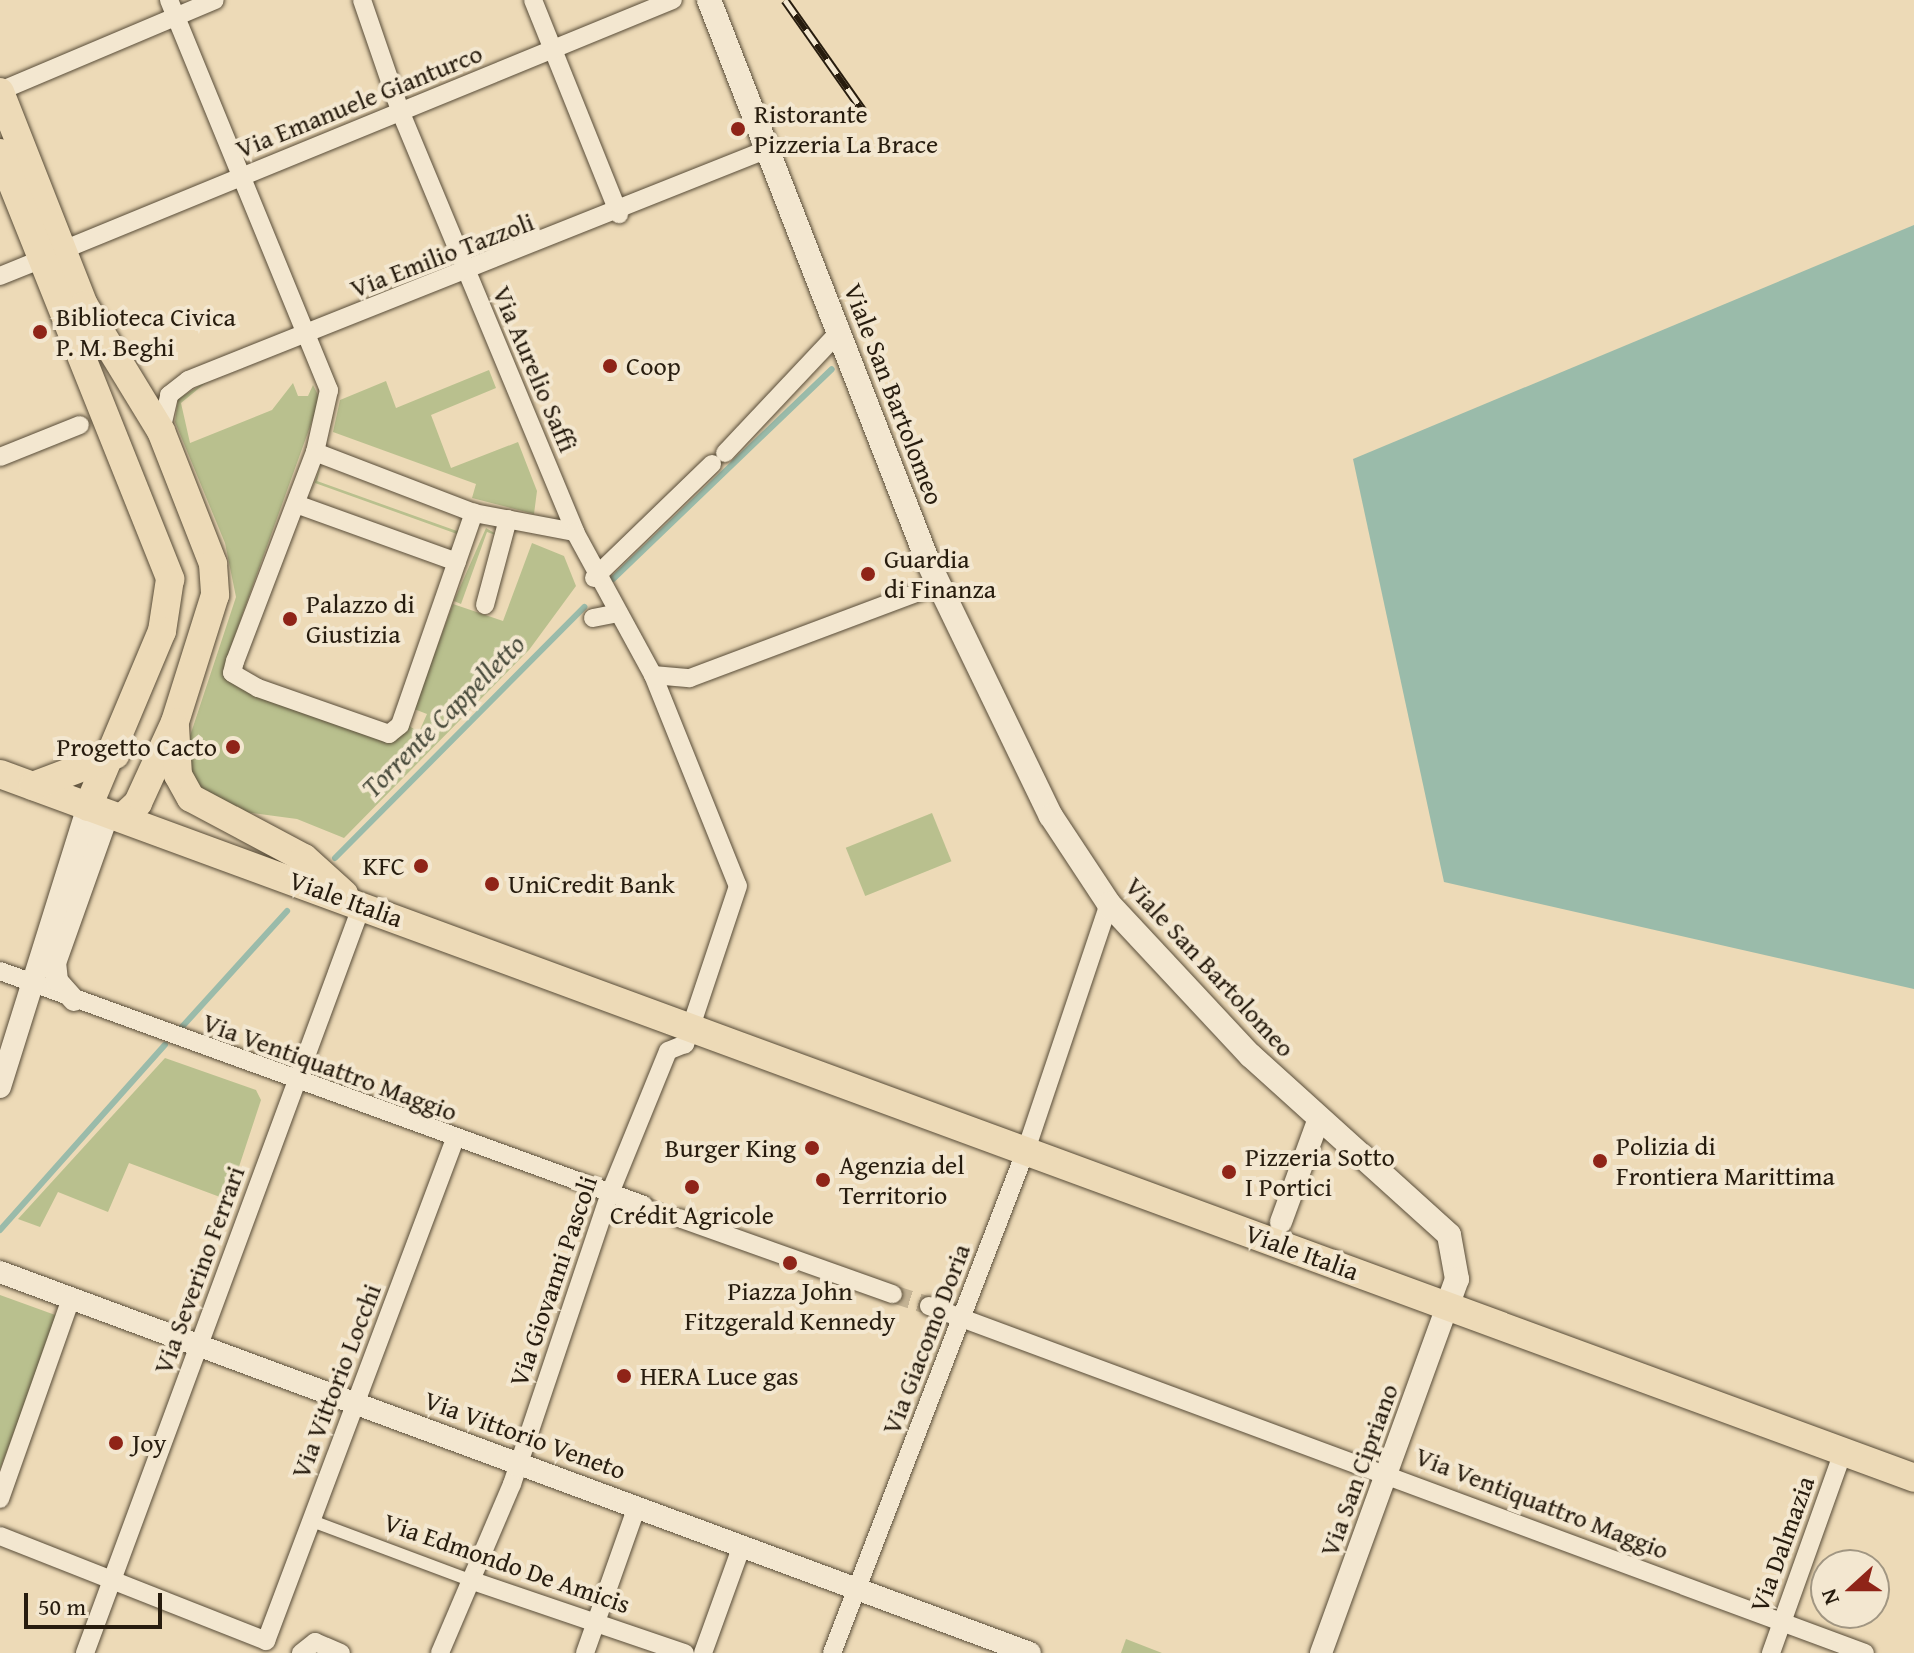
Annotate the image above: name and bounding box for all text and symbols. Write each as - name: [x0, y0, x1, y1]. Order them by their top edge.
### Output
- street label: Via Emanuele Gianturco: [231, 37, 487, 165]
- place label: Ristorante Pizzeria La Brace: [754, 98, 938, 160]
- marker: Ristorante Pizzeria La Brace: [729, 120, 747, 138]
- street label: Via Emilio Tazzoli: [346, 206, 538, 304]
- street label: Viale San Bartolomeo: [837, 279, 951, 509]
- street label: Via Aurelio Saffi: [486, 281, 584, 457]
- place label: Biblioteca Civica P. M. Beghi: [56, 301, 236, 362]
- marker: Biblioteca Civica P. M. Beghi: [31, 323, 49, 341]
- place label: Coop: [626, 350, 681, 382]
- marker: Coop: [601, 357, 619, 375]
- place label: Guardia di Finanza: [884, 543, 996, 604]
- marker: Guardia di Finanza: [859, 565, 877, 583]
- place label: Palazzo di Giustizia: [306, 588, 415, 650]
- marker: Palazzo di Giustizia: [281, 610, 299, 628]
- water label: Torrente Cappelletto: [354, 627, 532, 805]
- place label: Progetto Cacto: [57, 731, 217, 763]
- marker: Progetto Cacto: [224, 738, 242, 756]
- place label: KFC: [363, 850, 405, 882]
- marker: KFC: [412, 857, 430, 875]
- street label: Viale Italia: [285, 864, 407, 934]
- place label: UniCredit Bank: [508, 868, 675, 900]
- street label: Viale San Bartolomeo: [1119, 871, 1301, 1063]
- marker: UniCredit Bank: [483, 875, 501, 893]
- street label: Via Ventiquattro Maggio: [198, 1006, 462, 1128]
- place label: Polizia di Frontiera Marittima: [1616, 1130, 1835, 1192]
- place label: Burger King: [665, 1132, 796, 1164]
- marker: Burger King: [803, 1139, 821, 1157]
- place label: Pizzeria Sotto I Portici: [1245, 1141, 1395, 1202]
- place label: Agenzia del Territorio: [839, 1149, 965, 1210]
- marker: Polizia di Frontiera Marittima: [1591, 1152, 1609, 1170]
- street label: Via Severino Ferrari: [147, 1162, 251, 1378]
- marker: Pizzeria Sotto I Portici: [1220, 1163, 1238, 1181]
- marker: Agenzia del Territorio: [814, 1171, 832, 1189]
- street label: Via Giovanni Pascoli: [502, 1172, 604, 1390]
- marker: Crédit Agricole: [683, 1178, 701, 1196]
- place label: Crédit Agricole: [610, 1199, 774, 1231]
- street label: Viale Italia: [1241, 1217, 1363, 1287]
- street label: Via Giacomo Doria: [875, 1239, 977, 1439]
- marker: Piazza John Fitzgerald Kennedy: [781, 1254, 799, 1272]
- place label: Piazza John Fitzgerald Kennedy: [684, 1275, 896, 1336]
- street label: Via Vittorio Locchi: [285, 1279, 387, 1483]
- place label: HERA Luce gas: [640, 1360, 799, 1392]
- marker: HERA Luce gas: [615, 1367, 633, 1385]
- street label: Via San Cipriano: [1313, 1379, 1405, 1561]
- street label: Via Vittorio Veneto: [420, 1384, 630, 1486]
- place label: Joy: [132, 1427, 166, 1459]
- marker: Joy: [107, 1434, 125, 1452]
- street label: Via Ventiquattro Maggio: [1411, 1440, 1673, 1566]
- street label: Via Dalmazia: [1743, 1472, 1821, 1616]
- street label: Via Edmondo De Amicis: [380, 1506, 634, 1620]
- north arrow: [1810, 1549, 1890, 1629]
- scale bar: [28, 1577, 166, 1627]
- text: N: [1812, 1584, 1847, 1609]
- text: 50 m: [38, 1589, 86, 1624]

